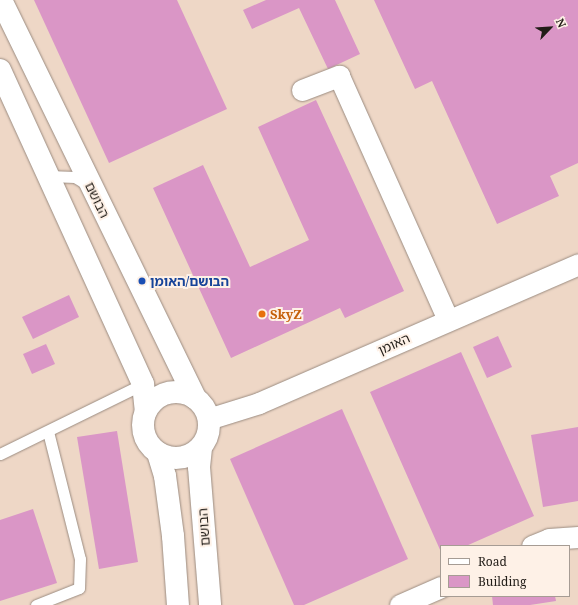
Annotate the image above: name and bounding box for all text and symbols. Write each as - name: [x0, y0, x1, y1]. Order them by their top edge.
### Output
- north arrow: [530, 8, 570, 48]
- text: N: [553, 16, 570, 30]
- street label: הבושם: [82, 180, 112, 220]
- place label: הבושם/האומן: [150, 273, 229, 289]
- marker: הבושם/האומן: [137, 276, 147, 286]
- place label: SkyZ: [270, 306, 302, 322]
- marker: SkyZ: [257, 309, 267, 319]
- street label: האומן: [376, 330, 412, 358]
- street label: הבושם: [195, 508, 213, 546]
- legend: [440, 545, 570, 597]
- text: Road: [478, 553, 507, 570]
- text: Building: [478, 573, 526, 590]

